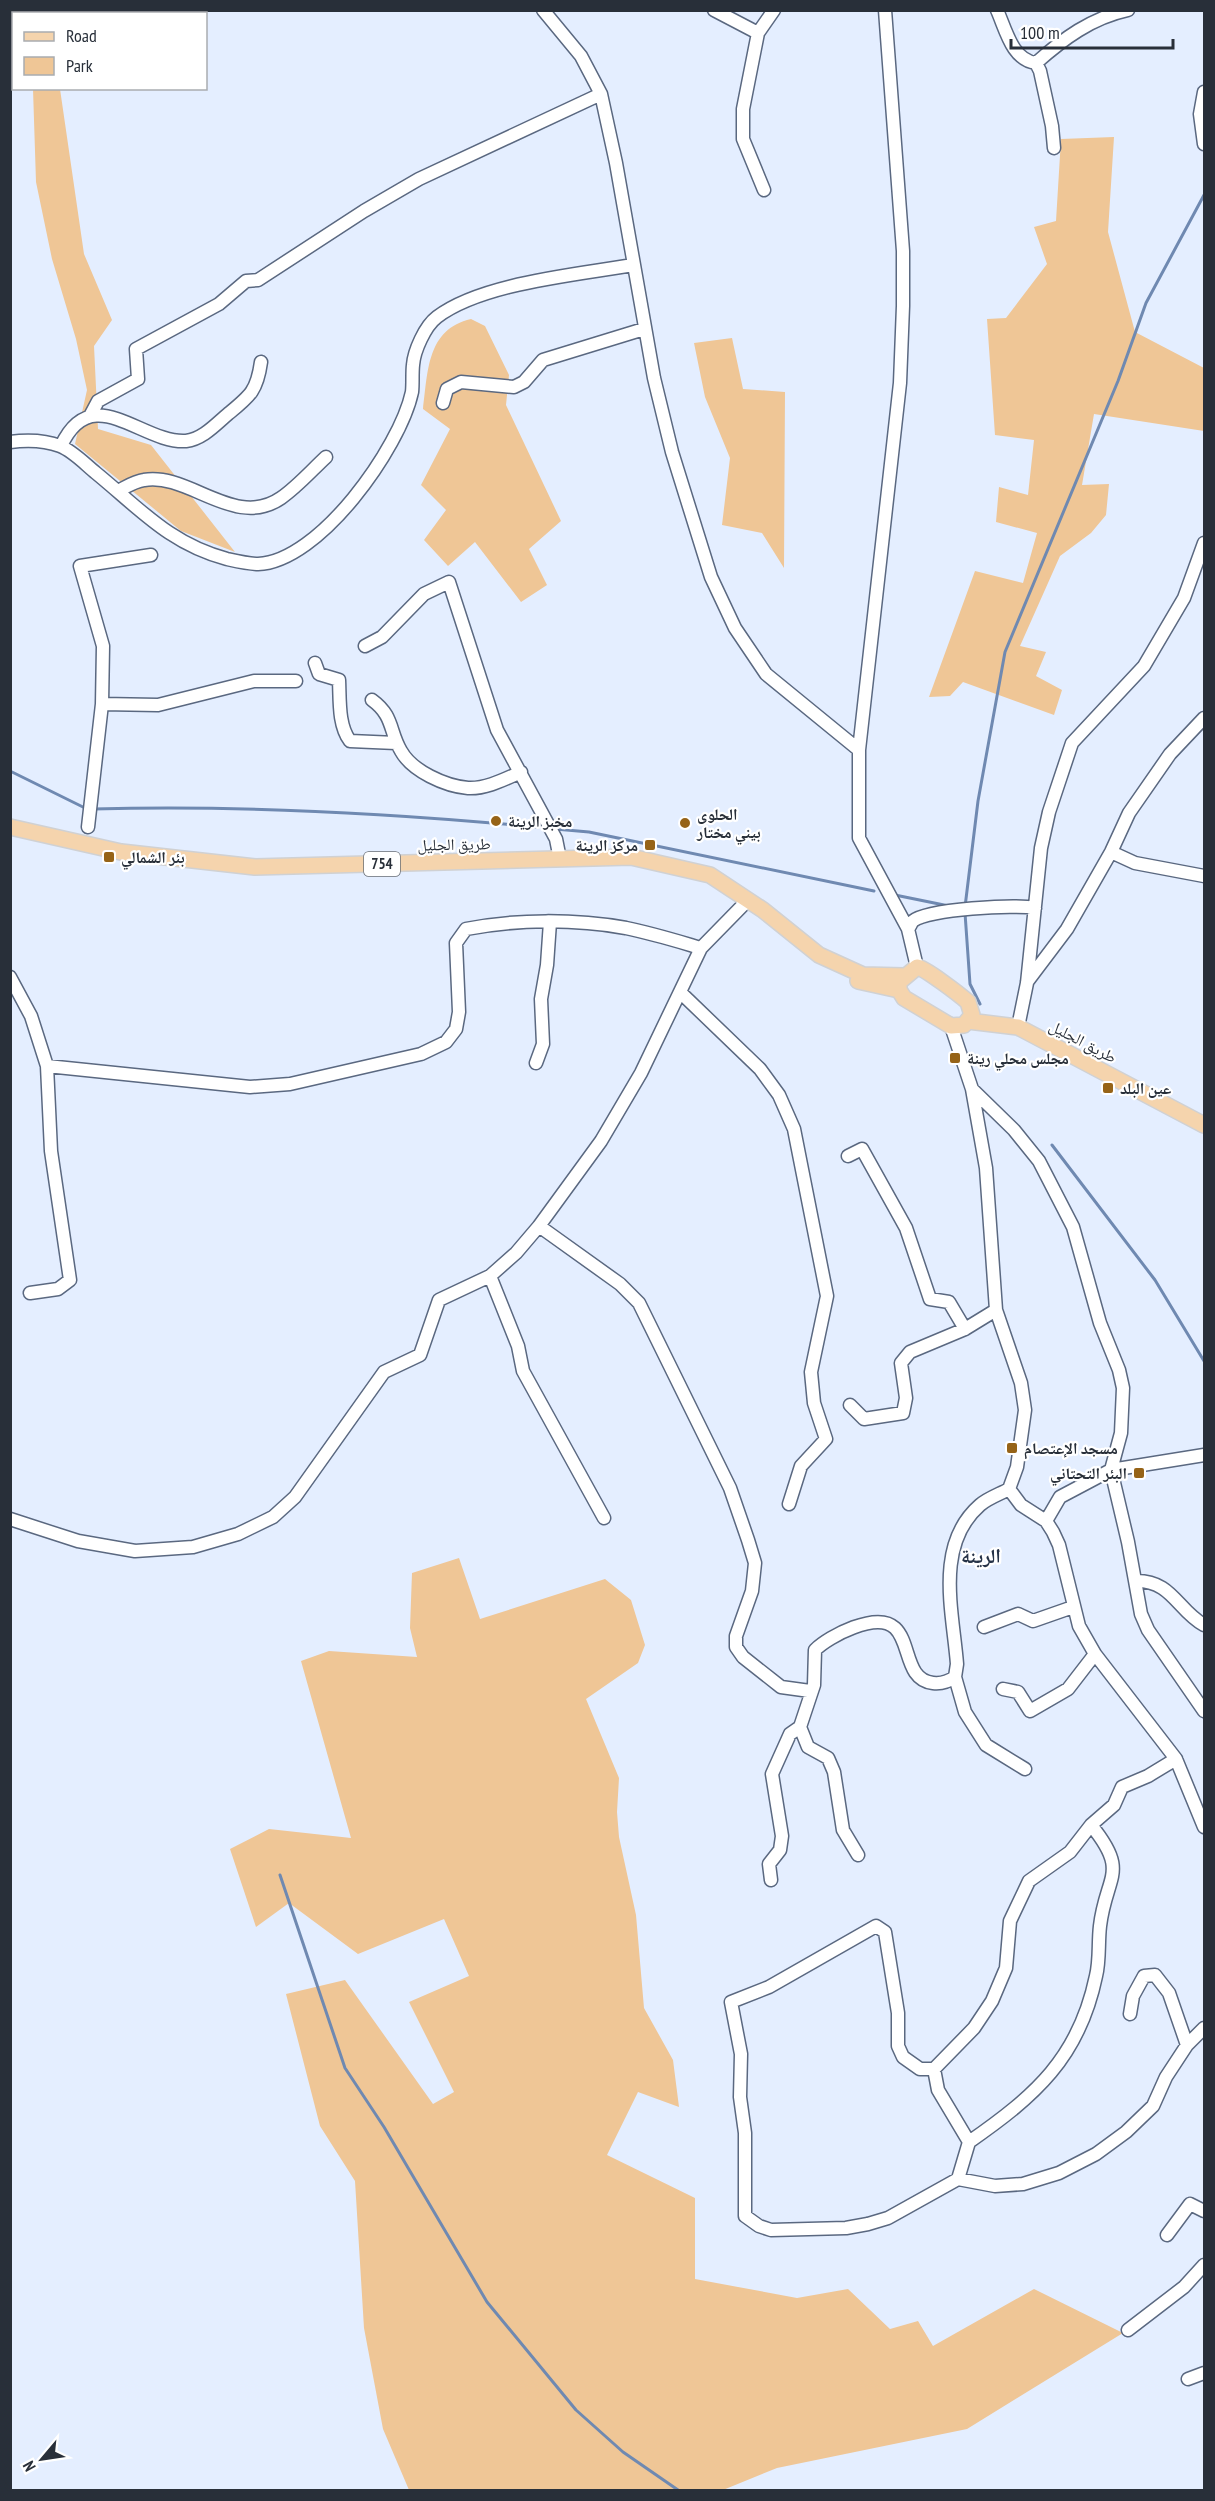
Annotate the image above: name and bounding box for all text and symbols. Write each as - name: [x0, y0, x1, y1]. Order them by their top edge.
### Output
- legend: [12, 12, 207, 90]
- scale bar: [1011, 12, 1173, 50]
- text: 100 m: [1020, 21, 1060, 44]
- text: Road: [66, 24, 97, 47]
- text: Park: [66, 54, 93, 77]
- place label: الحلوى بيني مختار: [696, 804, 761, 845]
- place label: مخبز الرينة: [508, 811, 572, 831]
- marker: مخبز الرينة: [489, 814, 503, 828]
- marker: الحلوى بيني مختار: [678, 816, 692, 830]
- street label: طريق الجليل: [417, 833, 491, 856]
- place label: مركز الرينة: [575, 835, 638, 855]
- marker: مركز الرينة: [643, 838, 657, 852]
- place label: بئر الشمالي: [121, 847, 185, 870]
- marker: بئر الشمالي: [102, 850, 116, 864]
- road number: 754: [364, 852, 400, 876]
- street label: طريق الجليل: [1046, 1015, 1120, 1068]
- place label: مجلس محلي رينة: [967, 1048, 1069, 1071]
- marker: مجلس محلي رينة: [948, 1051, 962, 1065]
- place label: عين البلد: [1120, 1078, 1171, 1098]
- marker: عين البلد: [1101, 1081, 1115, 1095]
- place label: مسجد الإعتصام: [1024, 1438, 1118, 1460]
- marker: مسجد الإعتصام: [1005, 1441, 1019, 1455]
- place label: البئر التحتاني: [1050, 1463, 1127, 1486]
- marker: البئر التحتاني: [1132, 1466, 1146, 1480]
- district label: الرينة: [961, 1543, 1001, 1569]
- north arrow: [12, 2429, 72, 2489]
- text: N: [18, 2458, 40, 2475]

